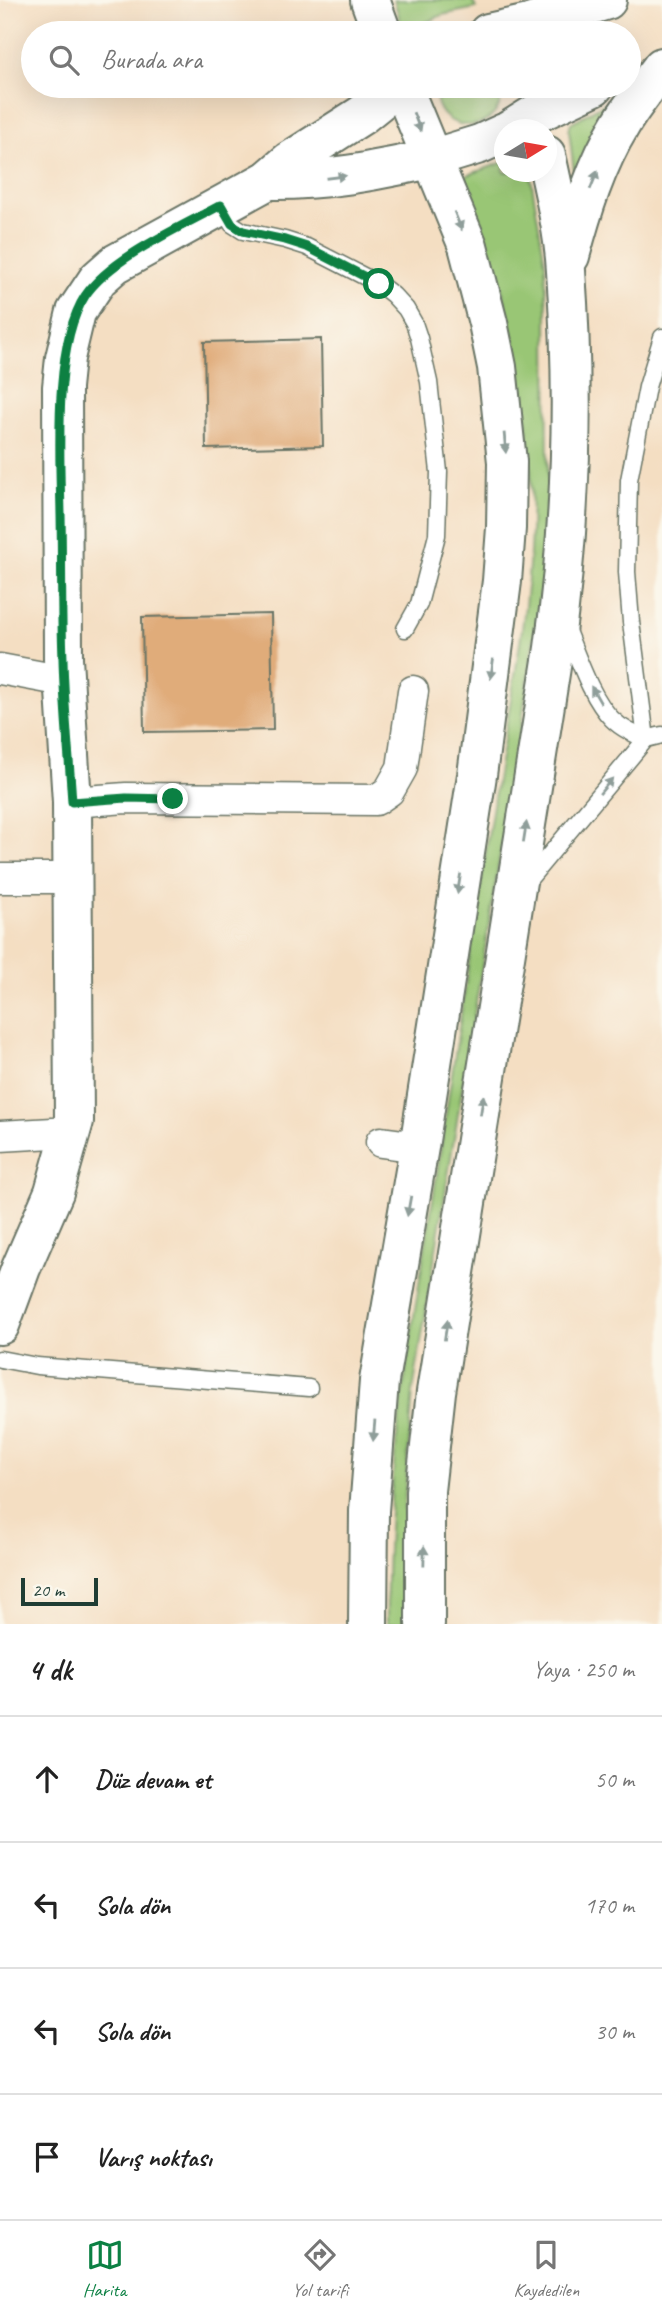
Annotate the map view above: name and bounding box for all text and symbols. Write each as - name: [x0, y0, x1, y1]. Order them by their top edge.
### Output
- search box: [21, 21, 641, 98]
- icon: search: [45, 41, 83, 79]
- text: Burada ara: [101, 43, 202, 76]
- one-way arrow: [411, 112, 422, 133]
- north arrow: [494, 119, 557, 182]
- one-way arrow: [588, 169, 599, 190]
- one-way arrow: [325, 172, 347, 183]
- one-way arrow: [453, 211, 464, 232]
- route start: [363, 268, 394, 299]
- one-way arrow: [500, 432, 511, 454]
- one-way arrow: [486, 659, 497, 681]
- one-way arrow: [590, 686, 603, 705]
- one-way arrow: [598, 778, 613, 795]
- route end: [157, 783, 188, 814]
- one-way arrow: [520, 821, 531, 843]
- one-way arrow: [453, 874, 464, 896]
- one-way arrow: [477, 1094, 488, 1116]
- one-way arrow: [403, 1195, 414, 1217]
- one-way arrow: [441, 1319, 452, 1341]
- one-way arrow: [368, 1420, 379, 1442]
- one-way arrow: [418, 1545, 430, 1567]
- scale bar: [21, 1575, 98, 1607]
- text: 20 m: [32, 1578, 64, 1602]
- text: 4 dk: [28, 1651, 72, 1689]
- text: Yaya · 250 m: [532, 1655, 634, 1684]
- icon: ahead: [28, 1760, 66, 1798]
- text: Düz devam et: [95, 1763, 211, 1796]
- text: 50 m: [595, 1765, 634, 1794]
- icon: left: [28, 1886, 66, 1924]
- text: Sola dön: [95, 1889, 170, 1922]
- text: 170 m: [585, 1891, 634, 1920]
- icon: left: [28, 2012, 66, 2050]
- text: Sola dön: [95, 2015, 170, 2048]
- text: 30 m: [595, 2017, 634, 2046]
- icon: arrive: [28, 2138, 66, 2176]
- text: Varış noktası: [95, 2141, 212, 2174]
- tab: Harita: [83, 2236, 126, 2302]
- tab: Yol tarifi: [292, 2236, 348, 2302]
- tab: Kaydedilen: [513, 2236, 579, 2302]

